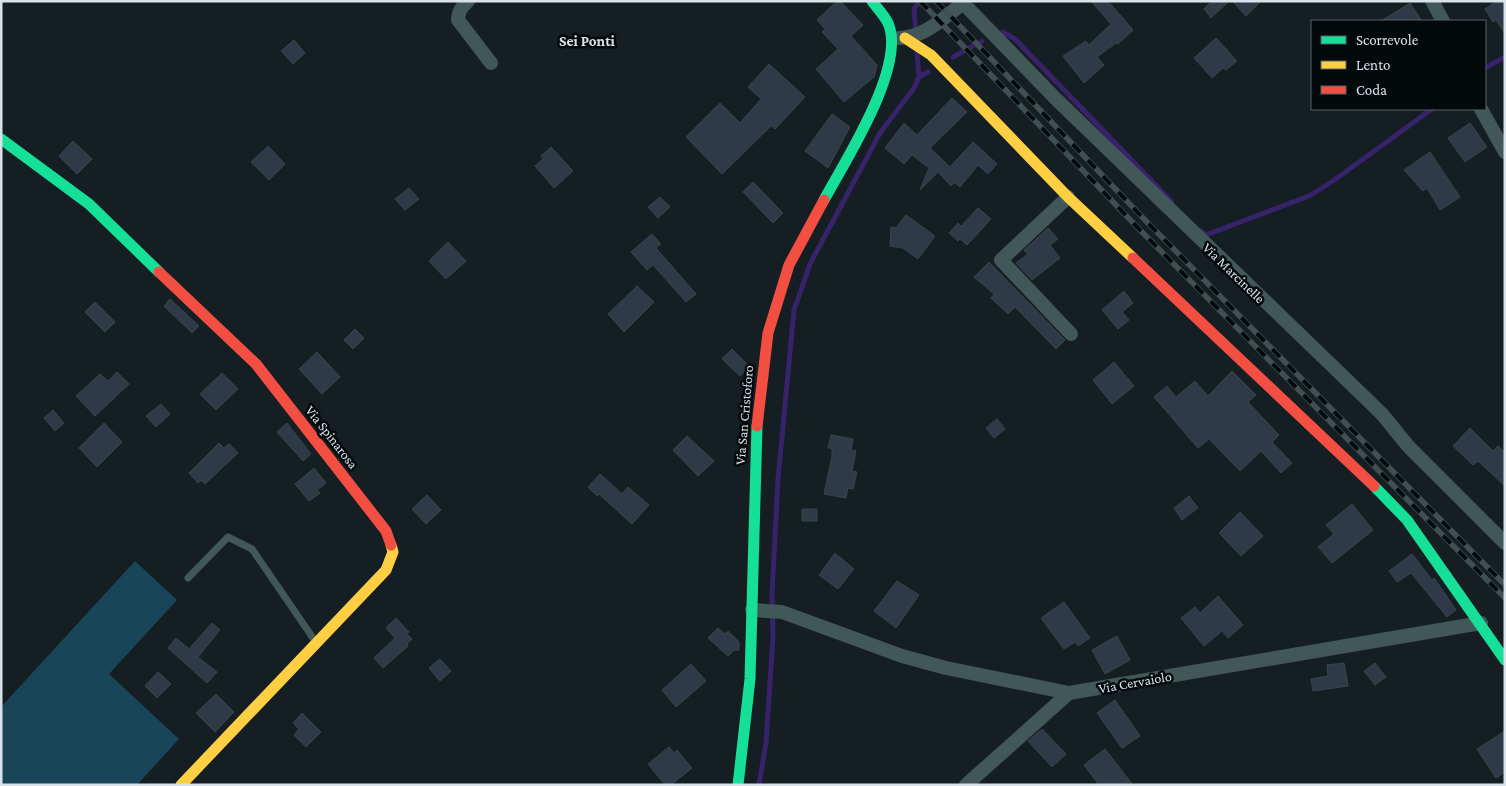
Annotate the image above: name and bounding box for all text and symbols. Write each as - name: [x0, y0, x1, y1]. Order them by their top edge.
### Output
- legend: [1311, 20, 1486, 110]
- text: Scorrevole: [1356, 32, 1419, 48]
- district label: Sei Ponti: [559, 33, 616, 49]
- text: Lento: [1356, 57, 1390, 73]
- text: Coda: [1356, 82, 1387, 98]
- street label: Via Marcinelle: [1200, 239, 1268, 307]
- street label: Via San Cristoforo: [732, 364, 756, 466]
- street label: Via Spinarosa: [302, 402, 362, 472]
- street label: Via Cervaiolo: [1097, 668, 1173, 696]

